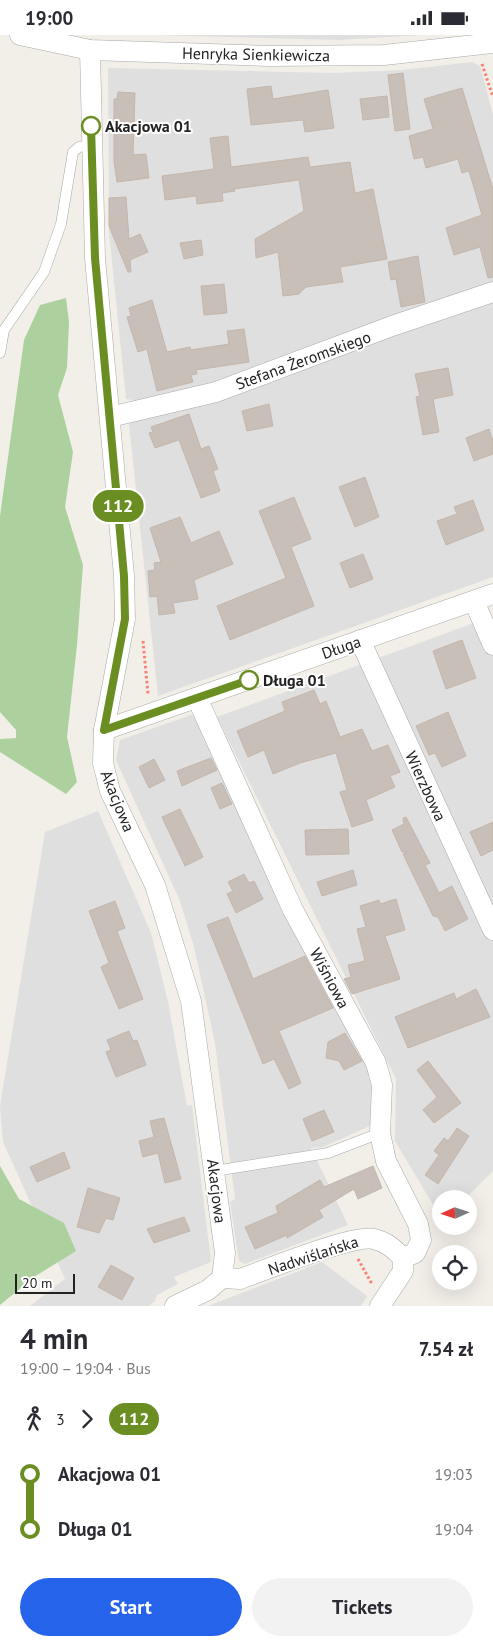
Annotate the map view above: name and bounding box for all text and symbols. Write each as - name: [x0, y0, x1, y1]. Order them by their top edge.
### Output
- text: 19:00: [25, 6, 73, 30]
- street label: Henryka Sienkiewicza: [182, 43, 330, 65]
- marker: Akacjowa 01: [81, 116, 101, 136]
- place label: Akacjowa 01: [105, 116, 192, 136]
- street label: Stefana Żeromskiego: [233, 326, 373, 394]
- line badge: 112: [89, 490, 147, 522]
- text: 112: [103, 494, 133, 517]
- street label: Długa: [319, 631, 363, 663]
- marker: Długa 01: [239, 670, 259, 690]
- place label: Długa 01: [263, 670, 326, 690]
- street label: Wierzbowa: [401, 748, 451, 824]
- street label: Akacjowa: [97, 767, 139, 835]
- street label: Wiśniowa: [306, 944, 354, 1012]
- street label: Akacjowa: [203, 1158, 231, 1224]
- north arrow: [432, 1190, 478, 1235]
- map controls: [432, 1190, 477, 1290]
- street label: Nadwiślańska: [265, 1231, 361, 1279]
- button: locate: [432, 1245, 477, 1290]
- scale bar: [15, 1271, 75, 1294]
- text: 20 m: [22, 1274, 52, 1292]
- text: 4 min: [20, 1320, 88, 1357]
- text: 7.54 zł: [419, 1337, 473, 1361]
- text: 19:00 – 19:04 · Bus: [20, 1358, 151, 1378]
- icon: walk: [20, 1405, 48, 1433]
- icon: forward: [73, 1405, 101, 1433]
- text: 112: [119, 1407, 149, 1430]
- text: 3: [56, 1409, 65, 1429]
- text: Akacjowa 01: [58, 1462, 161, 1486]
- text: 19:03: [435, 1464, 473, 1484]
- text: Długa 01: [58, 1517, 133, 1541]
- text: 19:04: [435, 1519, 473, 1539]
- button: Start: [20, 1578, 242, 1636]
- button: Tickets: [252, 1578, 473, 1636]

